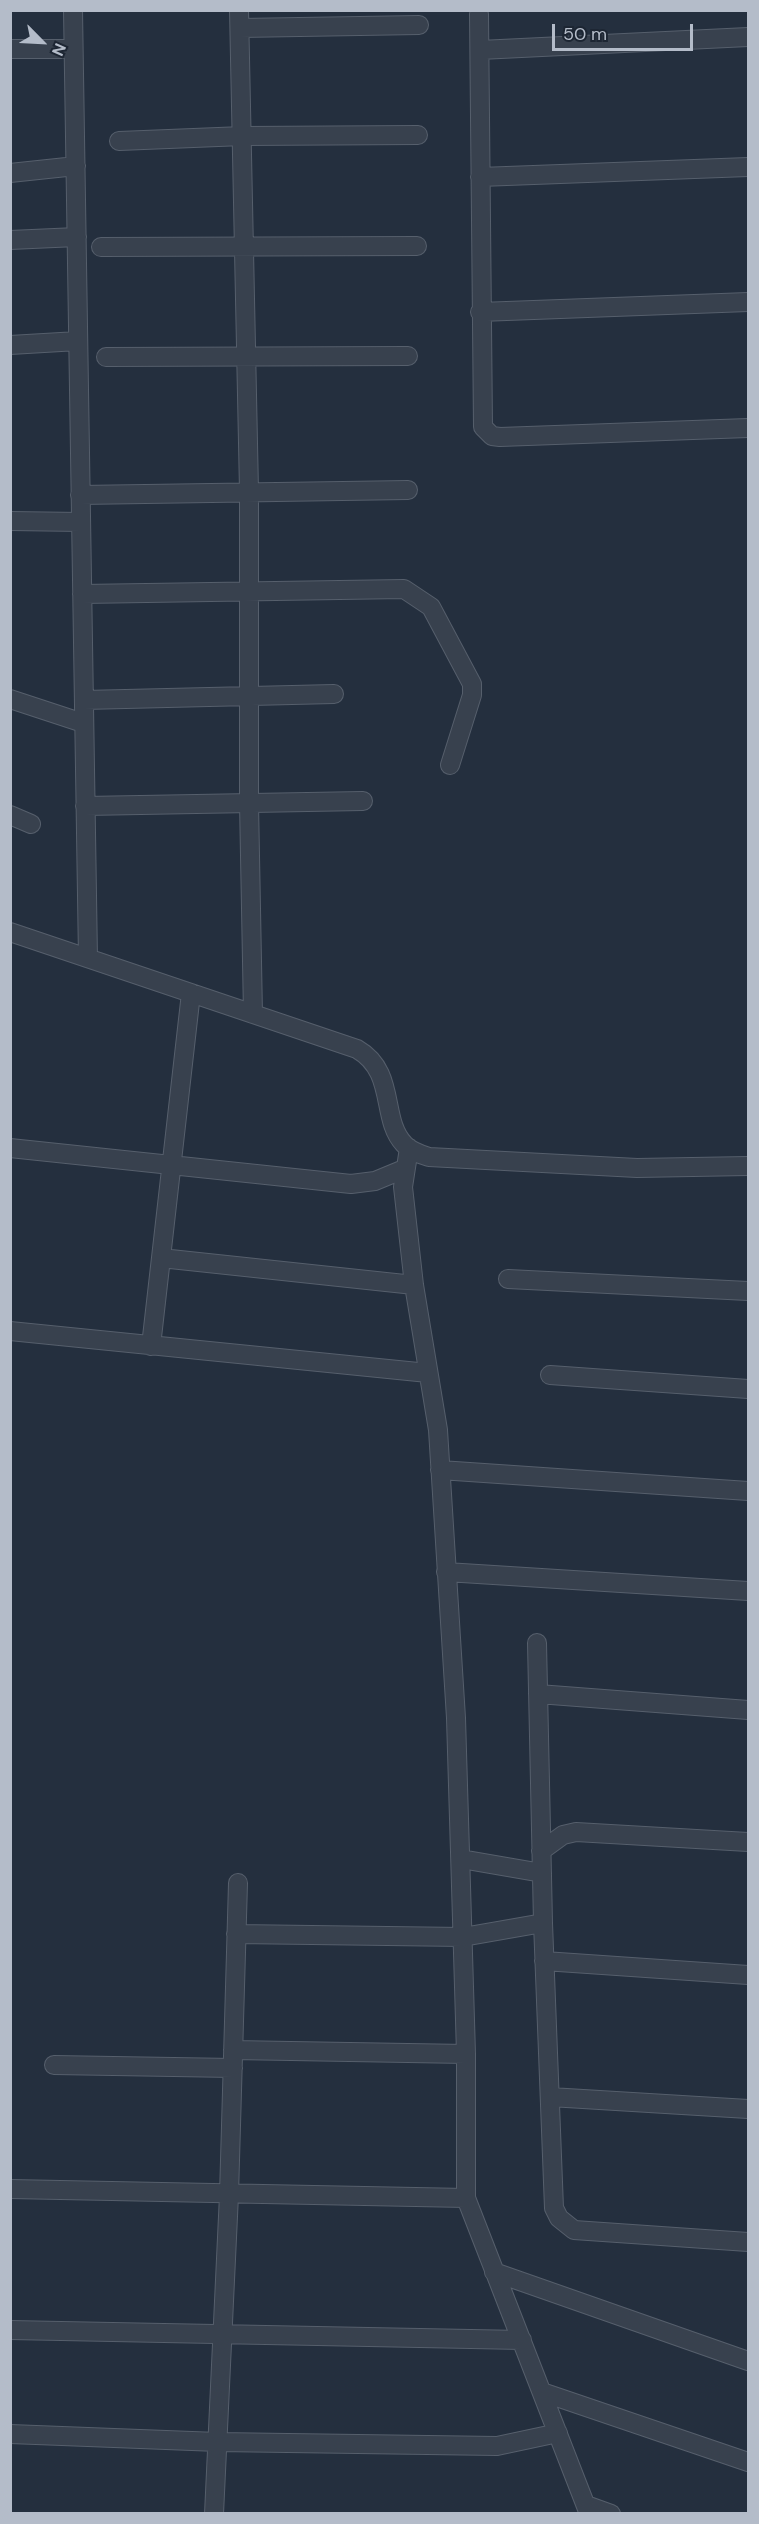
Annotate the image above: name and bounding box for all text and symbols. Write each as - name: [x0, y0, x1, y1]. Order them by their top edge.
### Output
- north arrow: [12, 12, 72, 72]
- scale bar: [555, 12, 696, 50]
- text: 50 m: [563, 22, 607, 46]
- text: N: [47, 40, 71, 59]

